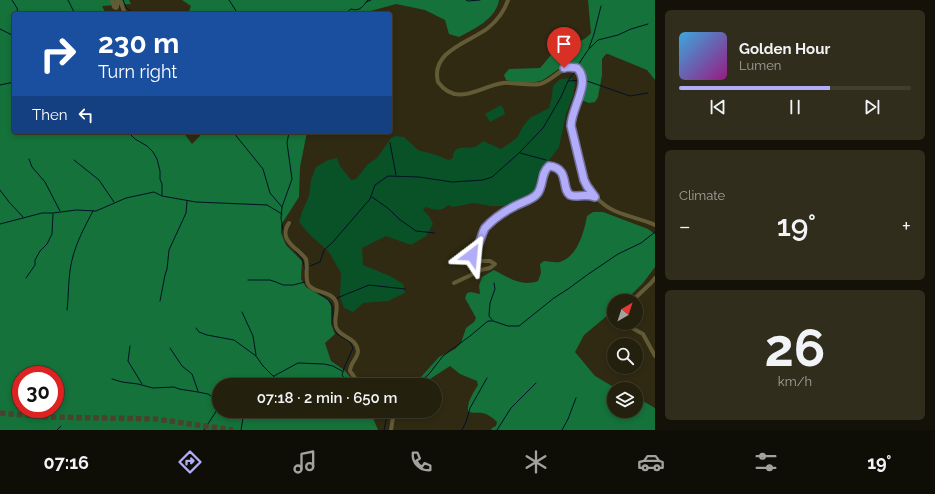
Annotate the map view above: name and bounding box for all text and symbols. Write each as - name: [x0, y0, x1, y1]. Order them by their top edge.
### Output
- text: 230 m: [98, 27, 179, 60]
- pin: [547, 27, 581, 68]
- icon: right: [32, 28, 84, 80]
- icon: arrive: [553, 33, 575, 55]
- text: Golden Hour: [739, 40, 830, 58]
- text: Lumen: [739, 58, 781, 73]
- text: Turn right: [98, 61, 177, 82]
- icon: previous: [707, 96, 729, 118]
- icon: pause: [784, 96, 806, 118]
- icon: next: [861, 96, 883, 118]
- icon: left: [75, 104, 97, 126]
- text: Then: [32, 106, 67, 124]
- text: Climate: [679, 188, 725, 203]
- text: 19°: [777, 208, 816, 243]
- text: −: [679, 213, 691, 239]
- text: +: [902, 213, 911, 239]
- position arrow: [451, 234, 493, 276]
- north arrow: [607, 294, 643, 330]
- map controls: [607, 294, 643, 418]
- text: 26: [765, 317, 825, 378]
- button: search: [607, 338, 643, 374]
- speed limit sign: 30: [12, 366, 64, 418]
- text: km/h: [778, 374, 812, 389]
- button: layers: [607, 382, 643, 418]
- text: 07:18 · 2 min · 650 m: [257, 389, 397, 407]
- icon: directions: [176, 448, 204, 476]
- icon: music: [291, 448, 319, 476]
- icon: phone: [407, 448, 435, 476]
- icon: climate: [522, 448, 550, 476]
- icon: car: [637, 448, 665, 476]
- icon: filters: [752, 448, 780, 476]
- text: 07:16: [44, 452, 89, 473]
- text: 19°: [867, 452, 891, 473]

